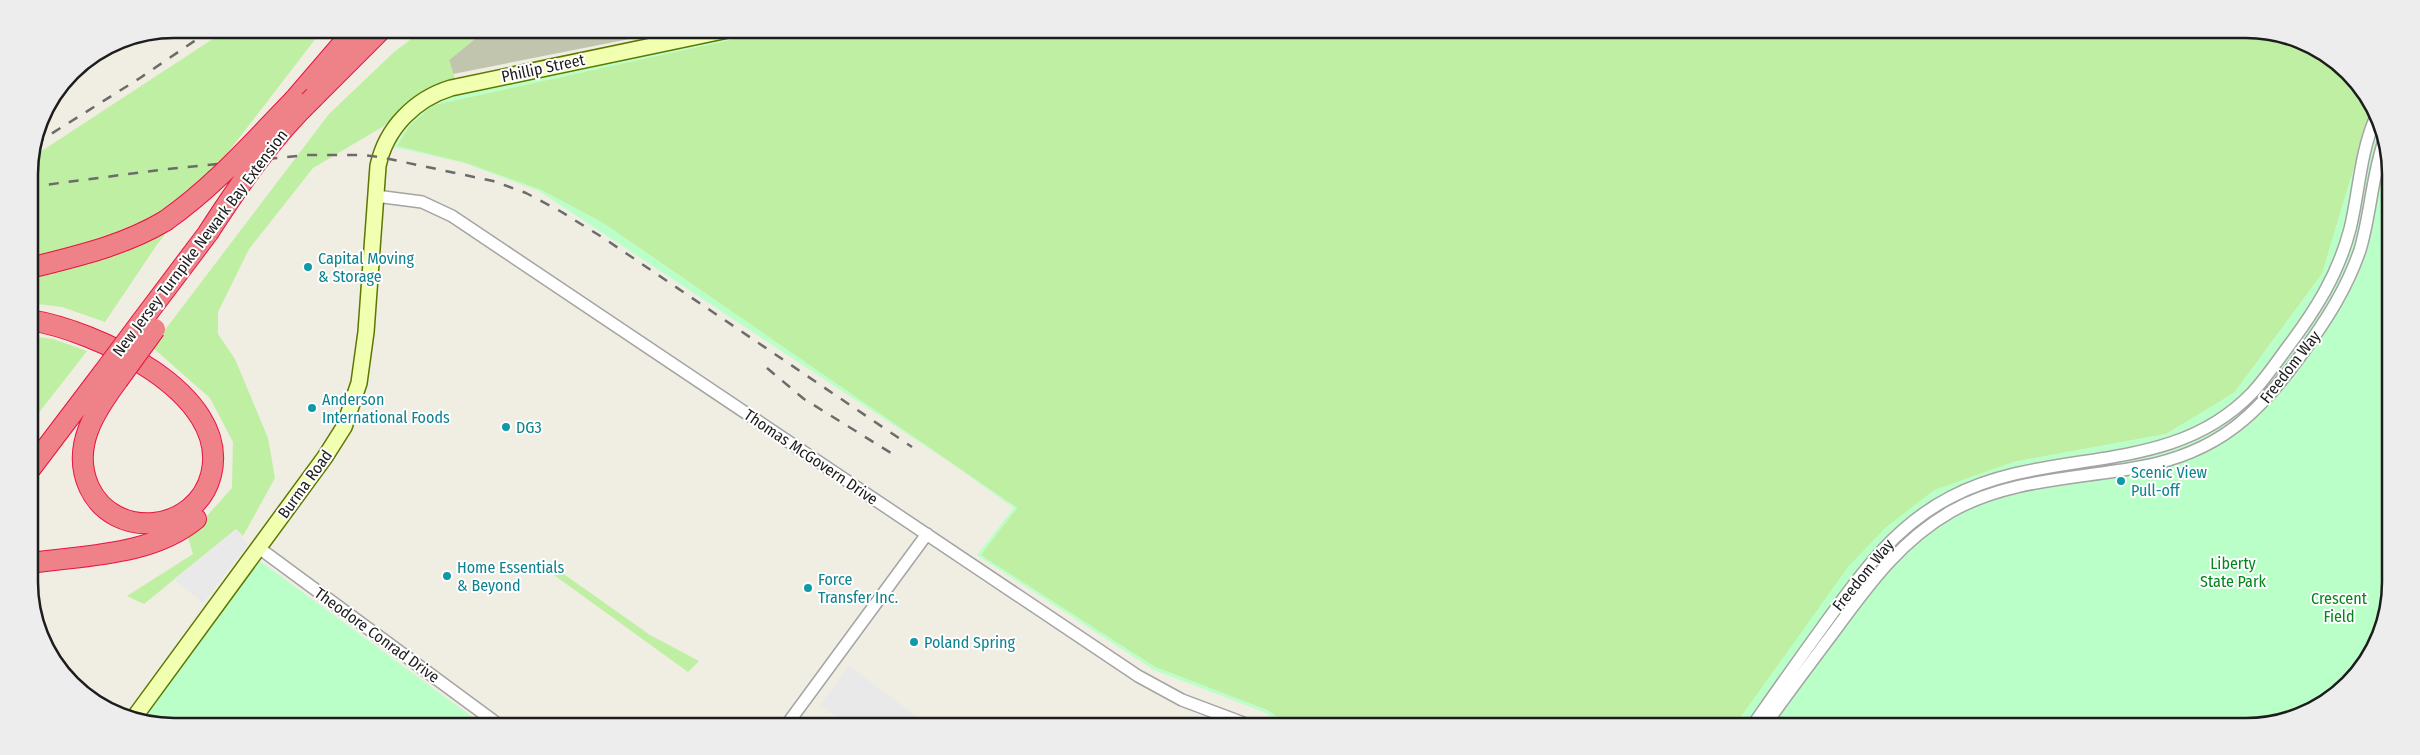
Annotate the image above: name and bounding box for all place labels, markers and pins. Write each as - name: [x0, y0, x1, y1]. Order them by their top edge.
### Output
- place label: Capital Moving & Storage: [318, 249, 414, 286]
- marker: Capital Moving & Storage: [302, 261, 314, 273]
- place label: Anderson International Foods: [322, 390, 450, 427]
- marker: Anderson International Foods: [306, 402, 318, 414]
- place label: DG3: [516, 418, 542, 437]
- marker: DG3: [500, 421, 512, 433]
- place label: Scenic View Pull-off: [2131, 463, 2208, 500]
- marker: Scenic View Pull-off: [2115, 475, 2127, 487]
- place label: Home Essentials & Beyond: [457, 558, 565, 595]
- marker: Home Essentials & Beyond: [441, 570, 453, 582]
- place label: Force Transfer Inc.: [818, 570, 898, 607]
- marker: Force Transfer Inc.: [802, 582, 814, 594]
- place label: Poland Spring: [924, 633, 1016, 652]
- marker: Poland Spring: [908, 636, 920, 648]

